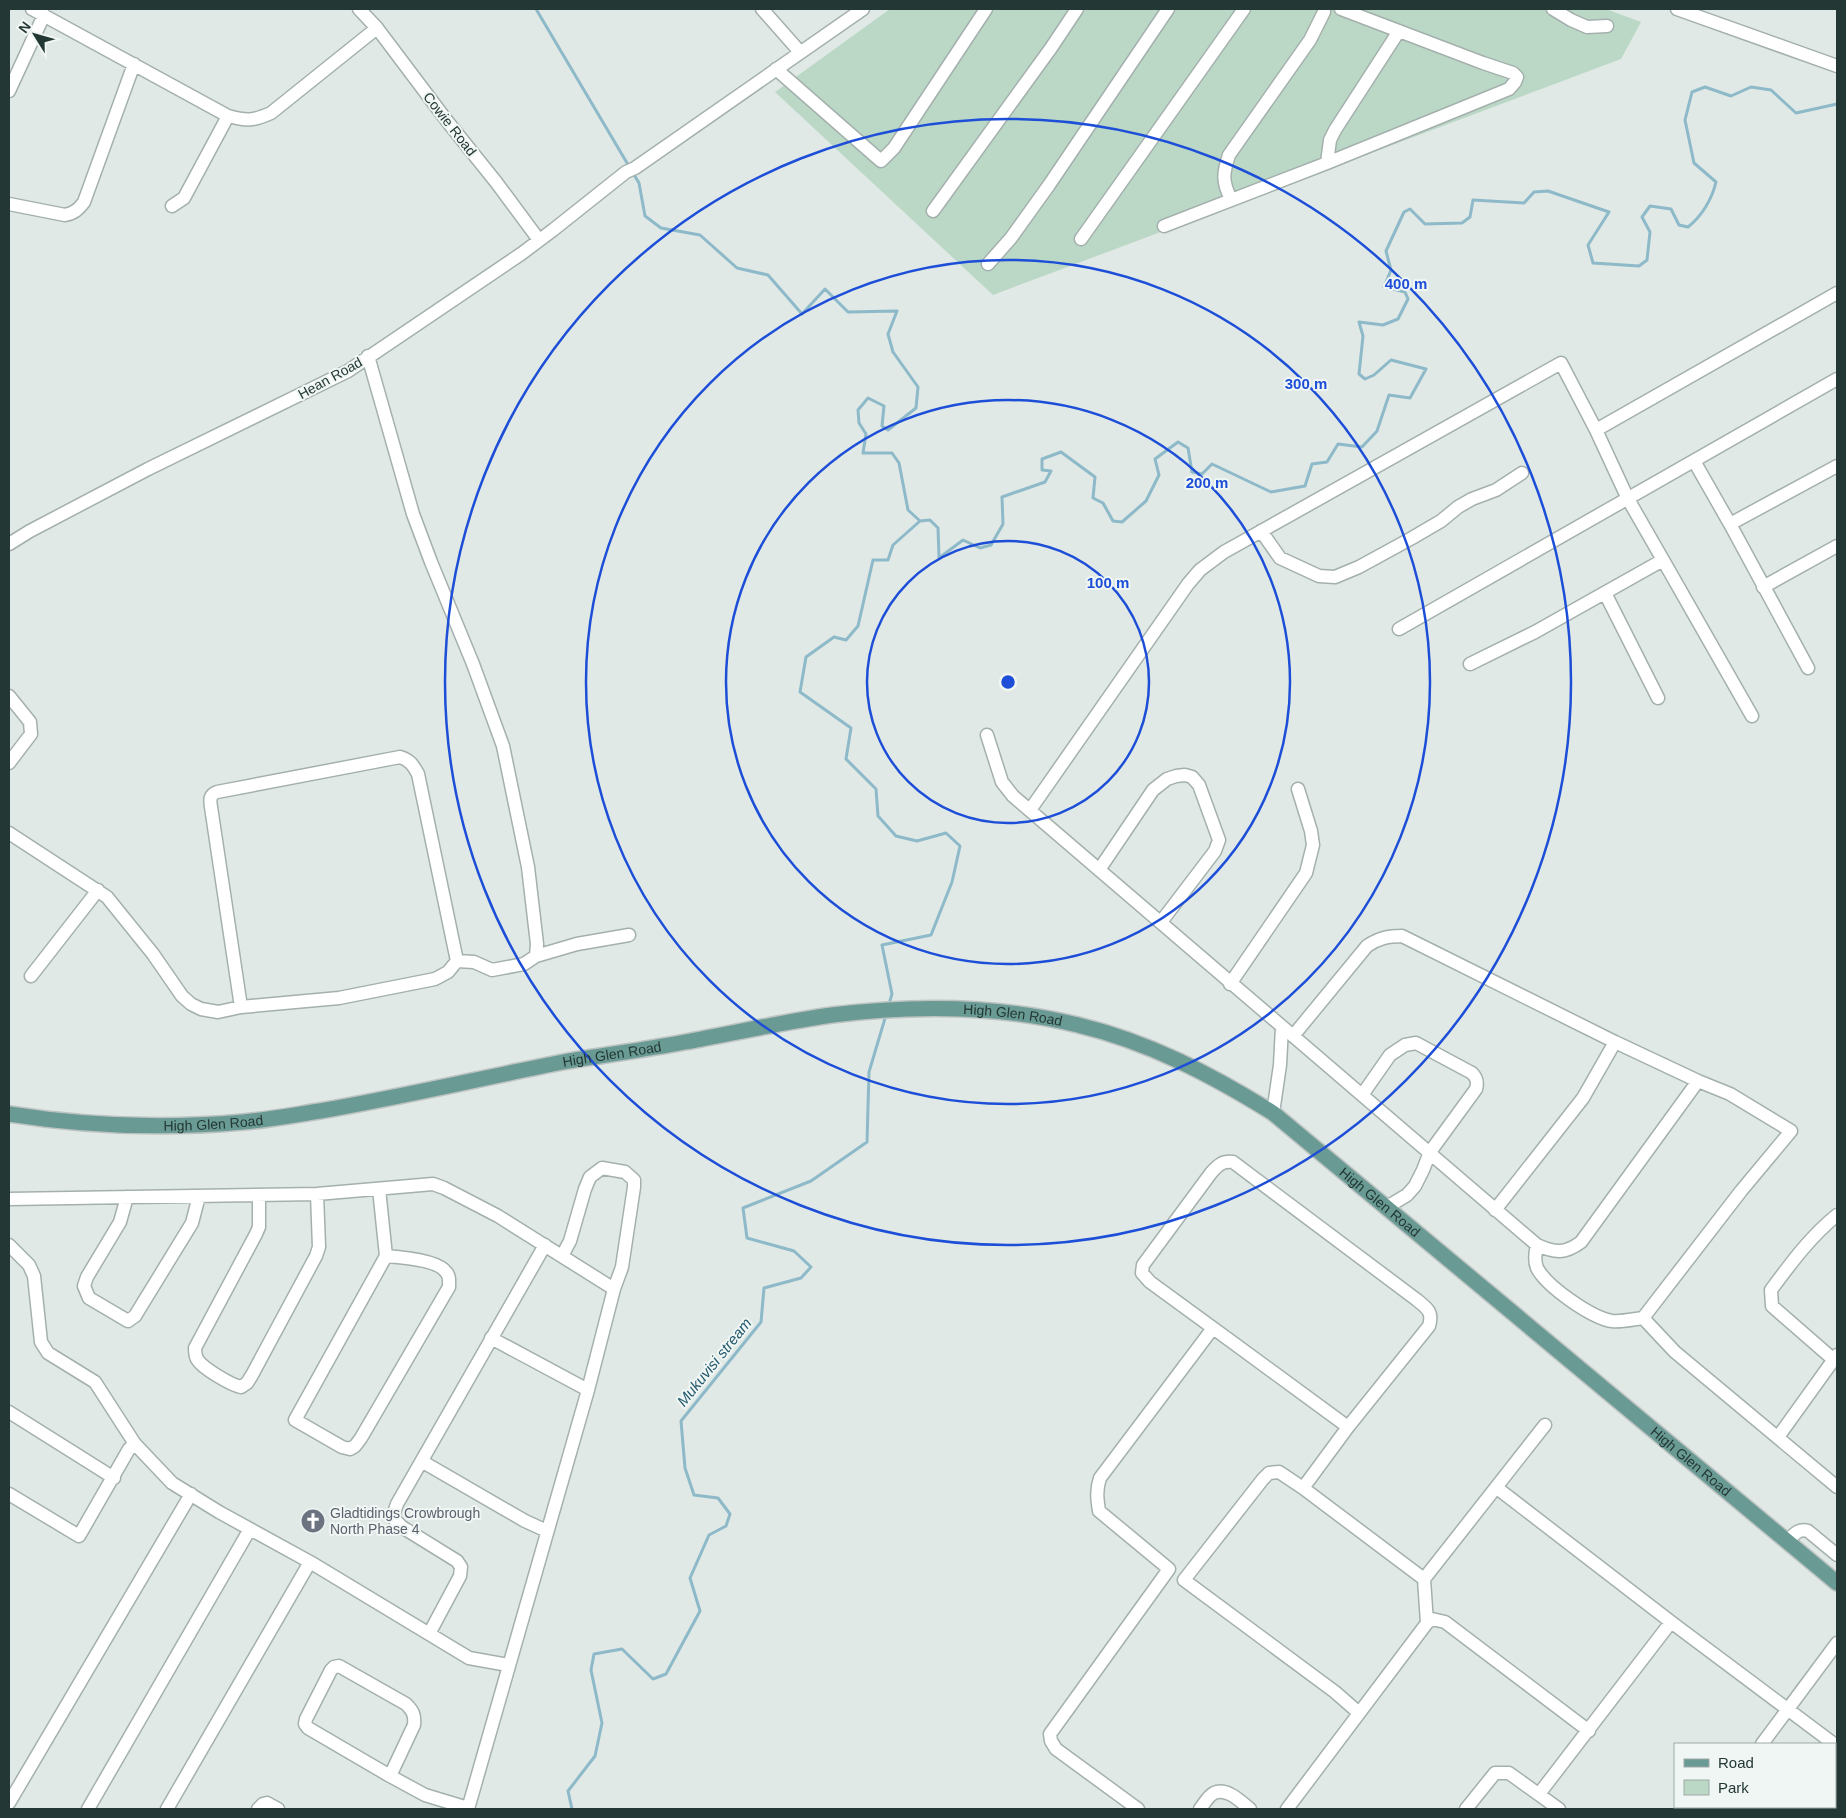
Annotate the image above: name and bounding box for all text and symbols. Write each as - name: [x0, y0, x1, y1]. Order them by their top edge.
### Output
- north arrow: [10, 10, 60, 60]
- text: N: [15, 18, 34, 36]
- street label: Cowie Road: [420, 89, 480, 159]
- text: 400 m: [1385, 275, 1427, 292]
- street label: Hean Road: [295, 354, 365, 402]
- text: 300 m: [1285, 375, 1327, 392]
- text: 200 m: [1186, 474, 1228, 491]
- text: 100 m: [1087, 574, 1129, 591]
- centre of rings: [999, 673, 1017, 691]
- street label: High Glen Road: [963, 1001, 1064, 1029]
- street label: High Glen Road: [561, 1038, 663, 1070]
- street label: High Glen Road: [163, 1112, 264, 1134]
- street label: High Glen Road: [1336, 1164, 1423, 1240]
- water label: Mukuvisi stream: [673, 1315, 755, 1409]
- street label: High Glen Road: [1648, 1423, 1734, 1499]
- place label: Gladtidings Crowbrough North Phase 4: [330, 1505, 480, 1537]
- church icon: Gladtidings Crowbrough North Phase 4: [300, 1508, 326, 1534]
- legend: [1674, 1743, 1836, 1808]
- text: Road: [1718, 1754, 1754, 1771]
- text: Park: [1718, 1779, 1749, 1796]

